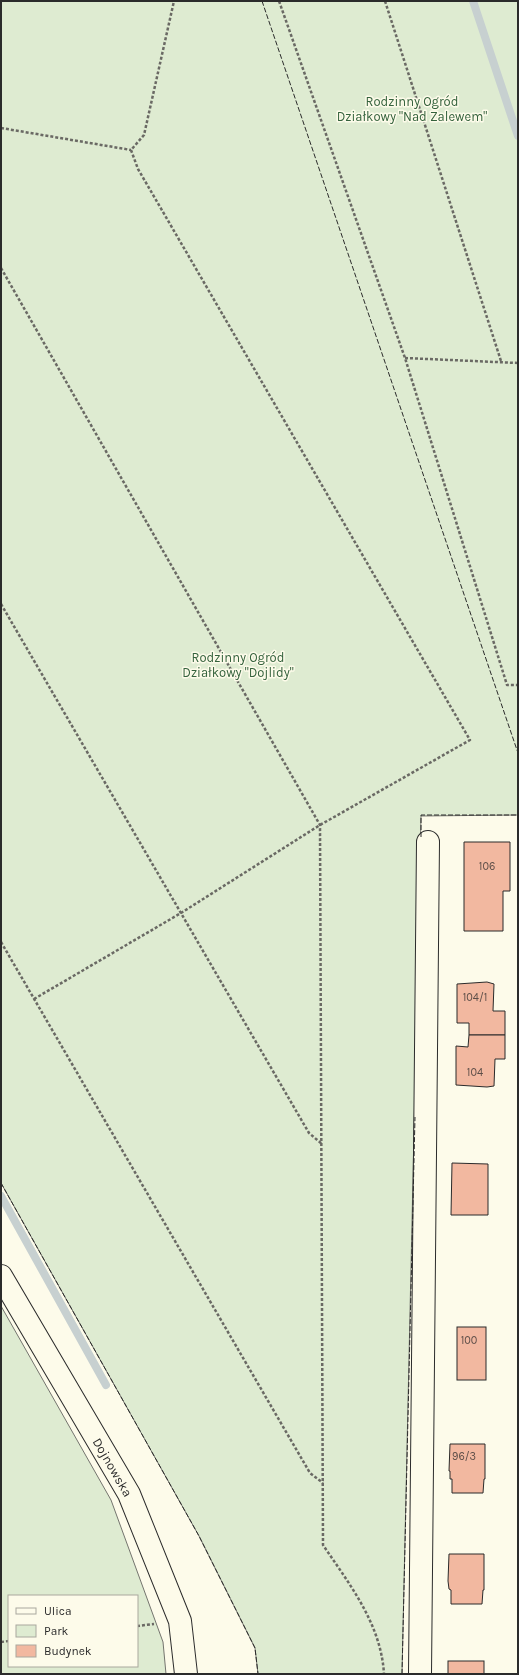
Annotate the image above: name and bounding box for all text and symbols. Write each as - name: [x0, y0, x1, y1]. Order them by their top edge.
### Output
- park label: Rodzinny Ogród Działkowy "Nad Zalewem": [337, 94, 487, 124]
- park label: Rodzinny Ogród Działkowy "Dojlidy": [182, 650, 294, 680]
- house number: 106: [479, 860, 495, 873]
- house number: 104/1: [463, 991, 487, 1004]
- house number: 104: [467, 1066, 483, 1079]
- house number: 100: [461, 1334, 477, 1347]
- street label: Dojnowska: [90, 1435, 135, 1499]
- house number: 96/3: [452, 1450, 476, 1463]
- legend: [8, 1595, 138, 1667]
- text: Ulica: [44, 1604, 72, 1618]
- text: Park: [44, 1624, 69, 1638]
- text: Budynek: [44, 1644, 92, 1658]

